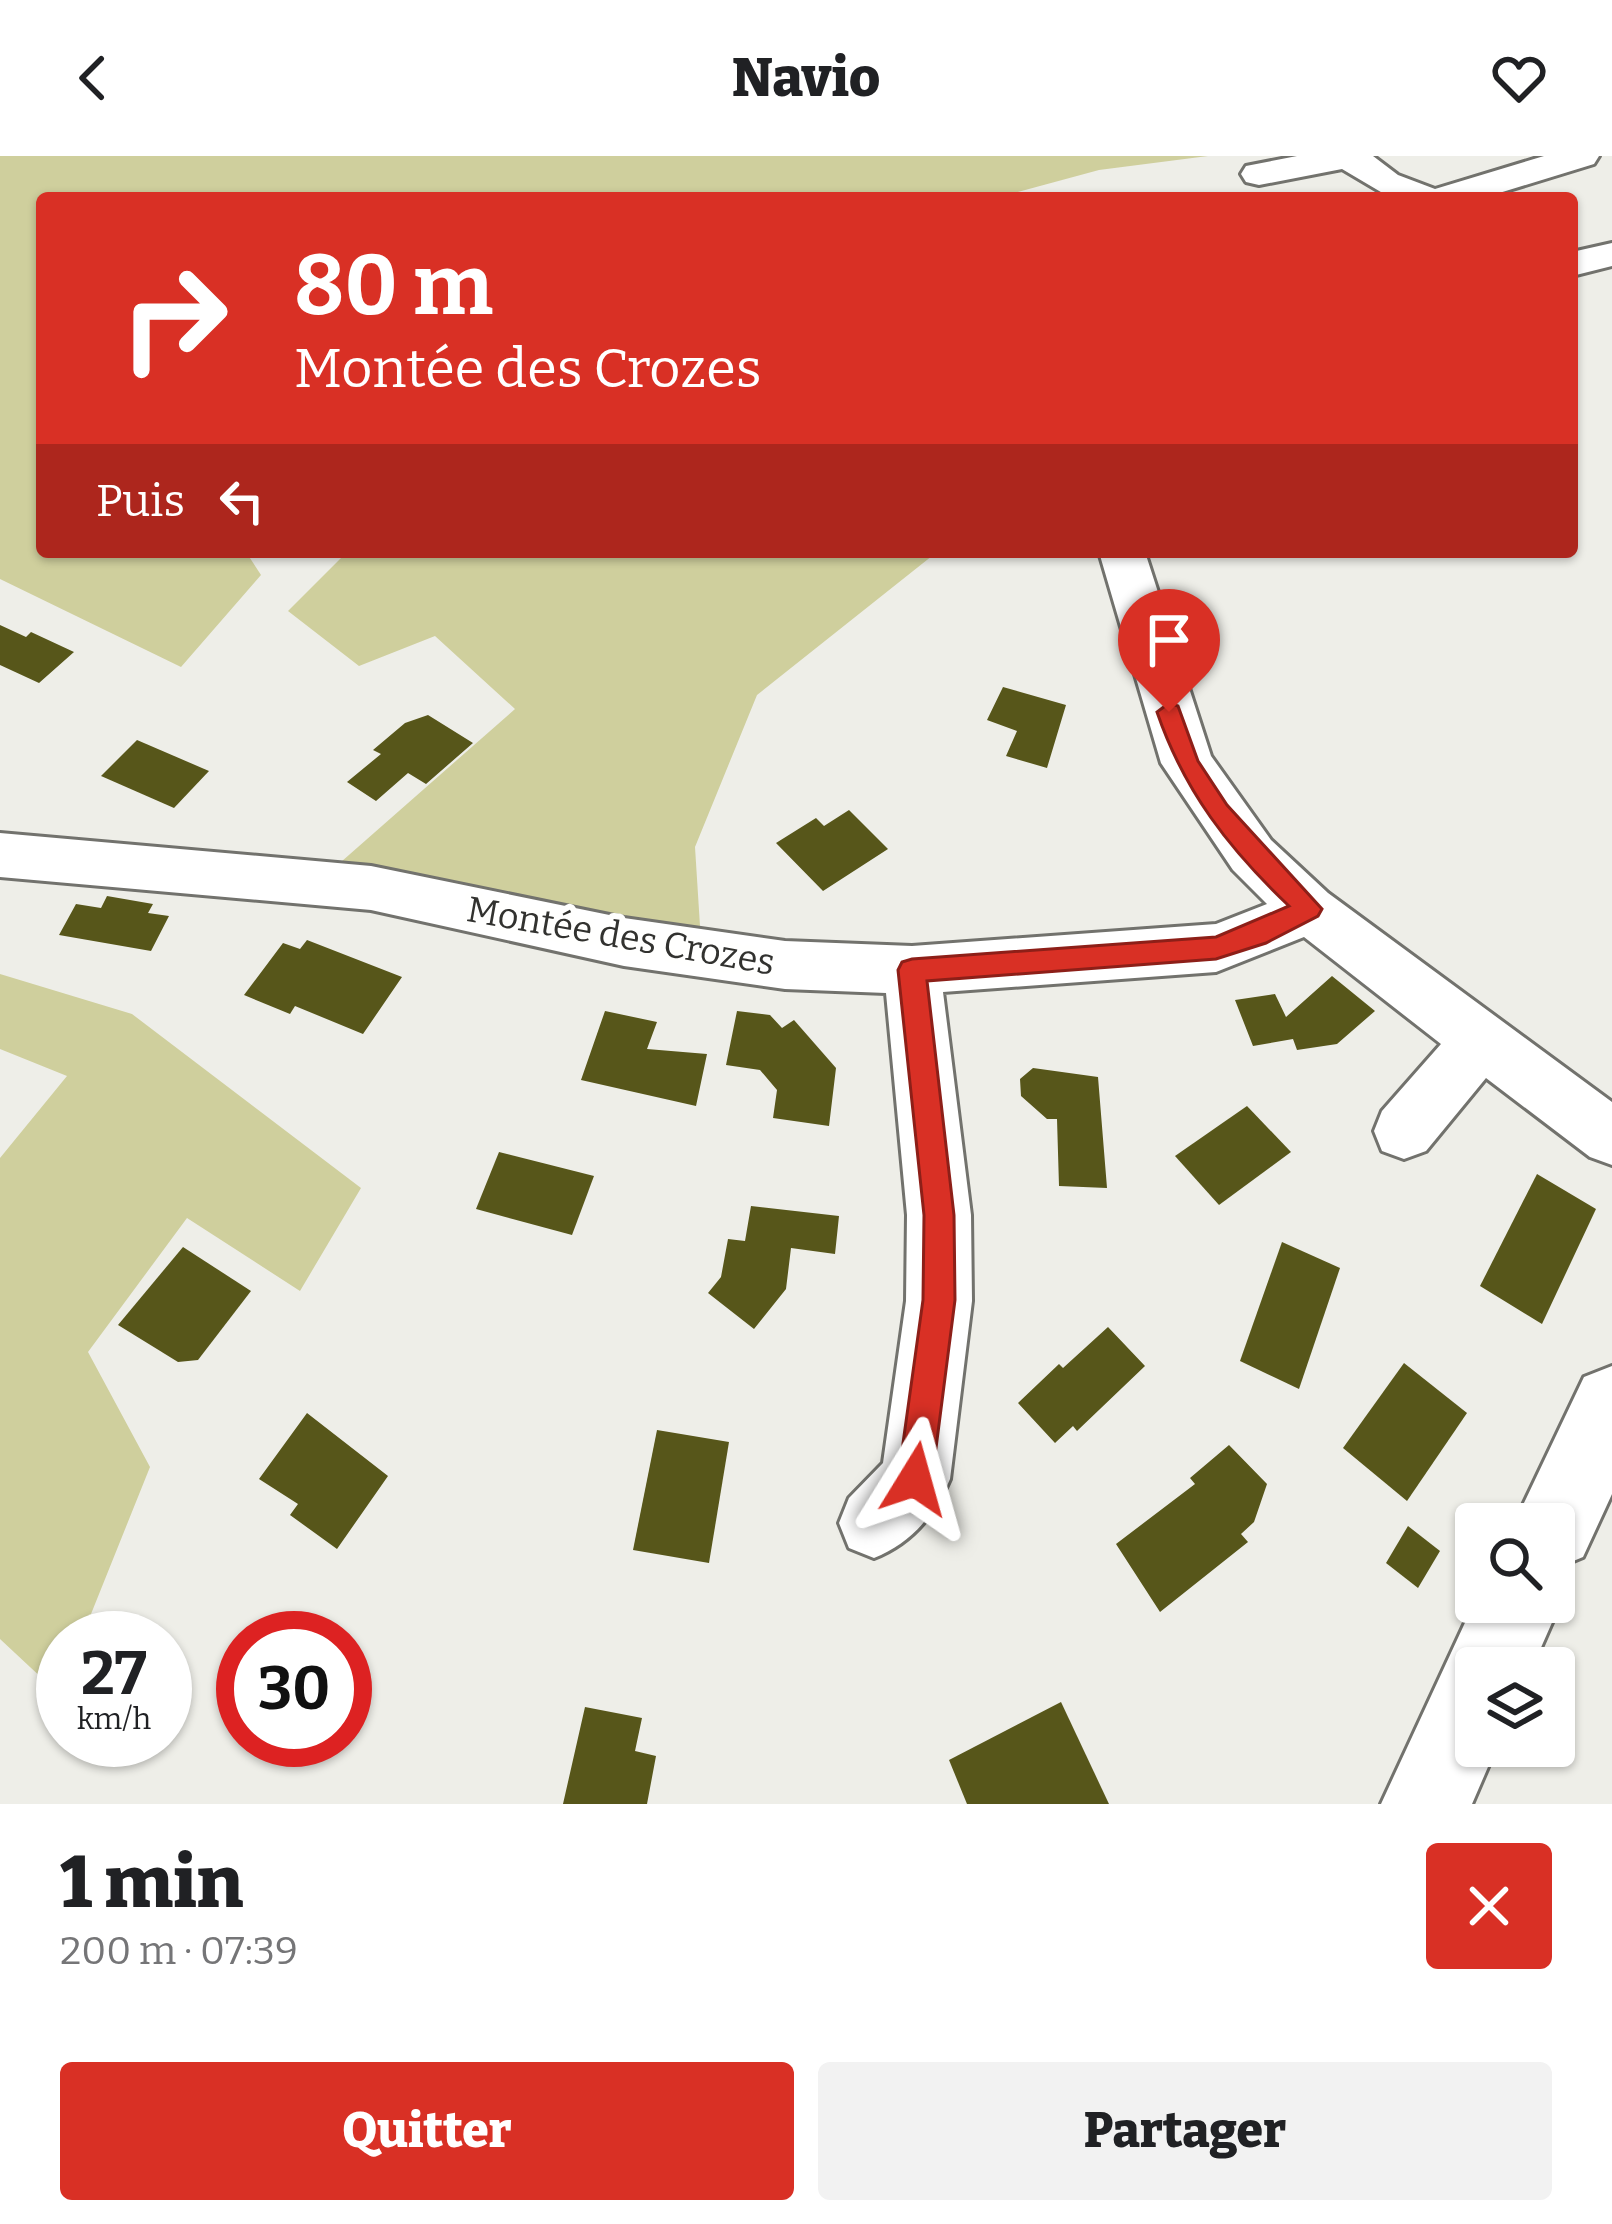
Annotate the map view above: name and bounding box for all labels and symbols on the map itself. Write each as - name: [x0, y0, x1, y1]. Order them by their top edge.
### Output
- pin: [1118, 589, 1220, 712]
- street label: Montée des Crozes: [463, 887, 778, 985]
- position arrow: [852, 1416, 978, 1542]
- speed limit sign: 30: [216, 1611, 372, 1767]

